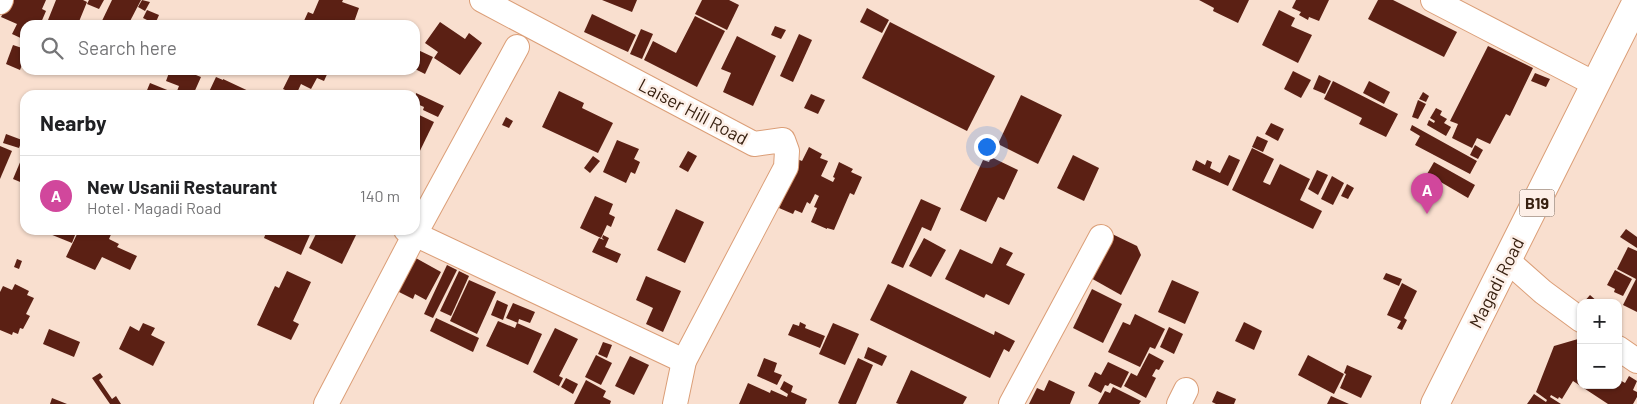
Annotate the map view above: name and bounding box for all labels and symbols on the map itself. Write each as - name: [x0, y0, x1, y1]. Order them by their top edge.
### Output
- street label: Laiser Hill Road: [635, 73, 752, 149]
- your location: [974, 134, 1000, 160]
- pin: A: [1411, 173, 1443, 214]
- road number: B19: [1520, 190, 1554, 217]
- street label: Magadi Road: [1464, 234, 1528, 332]

